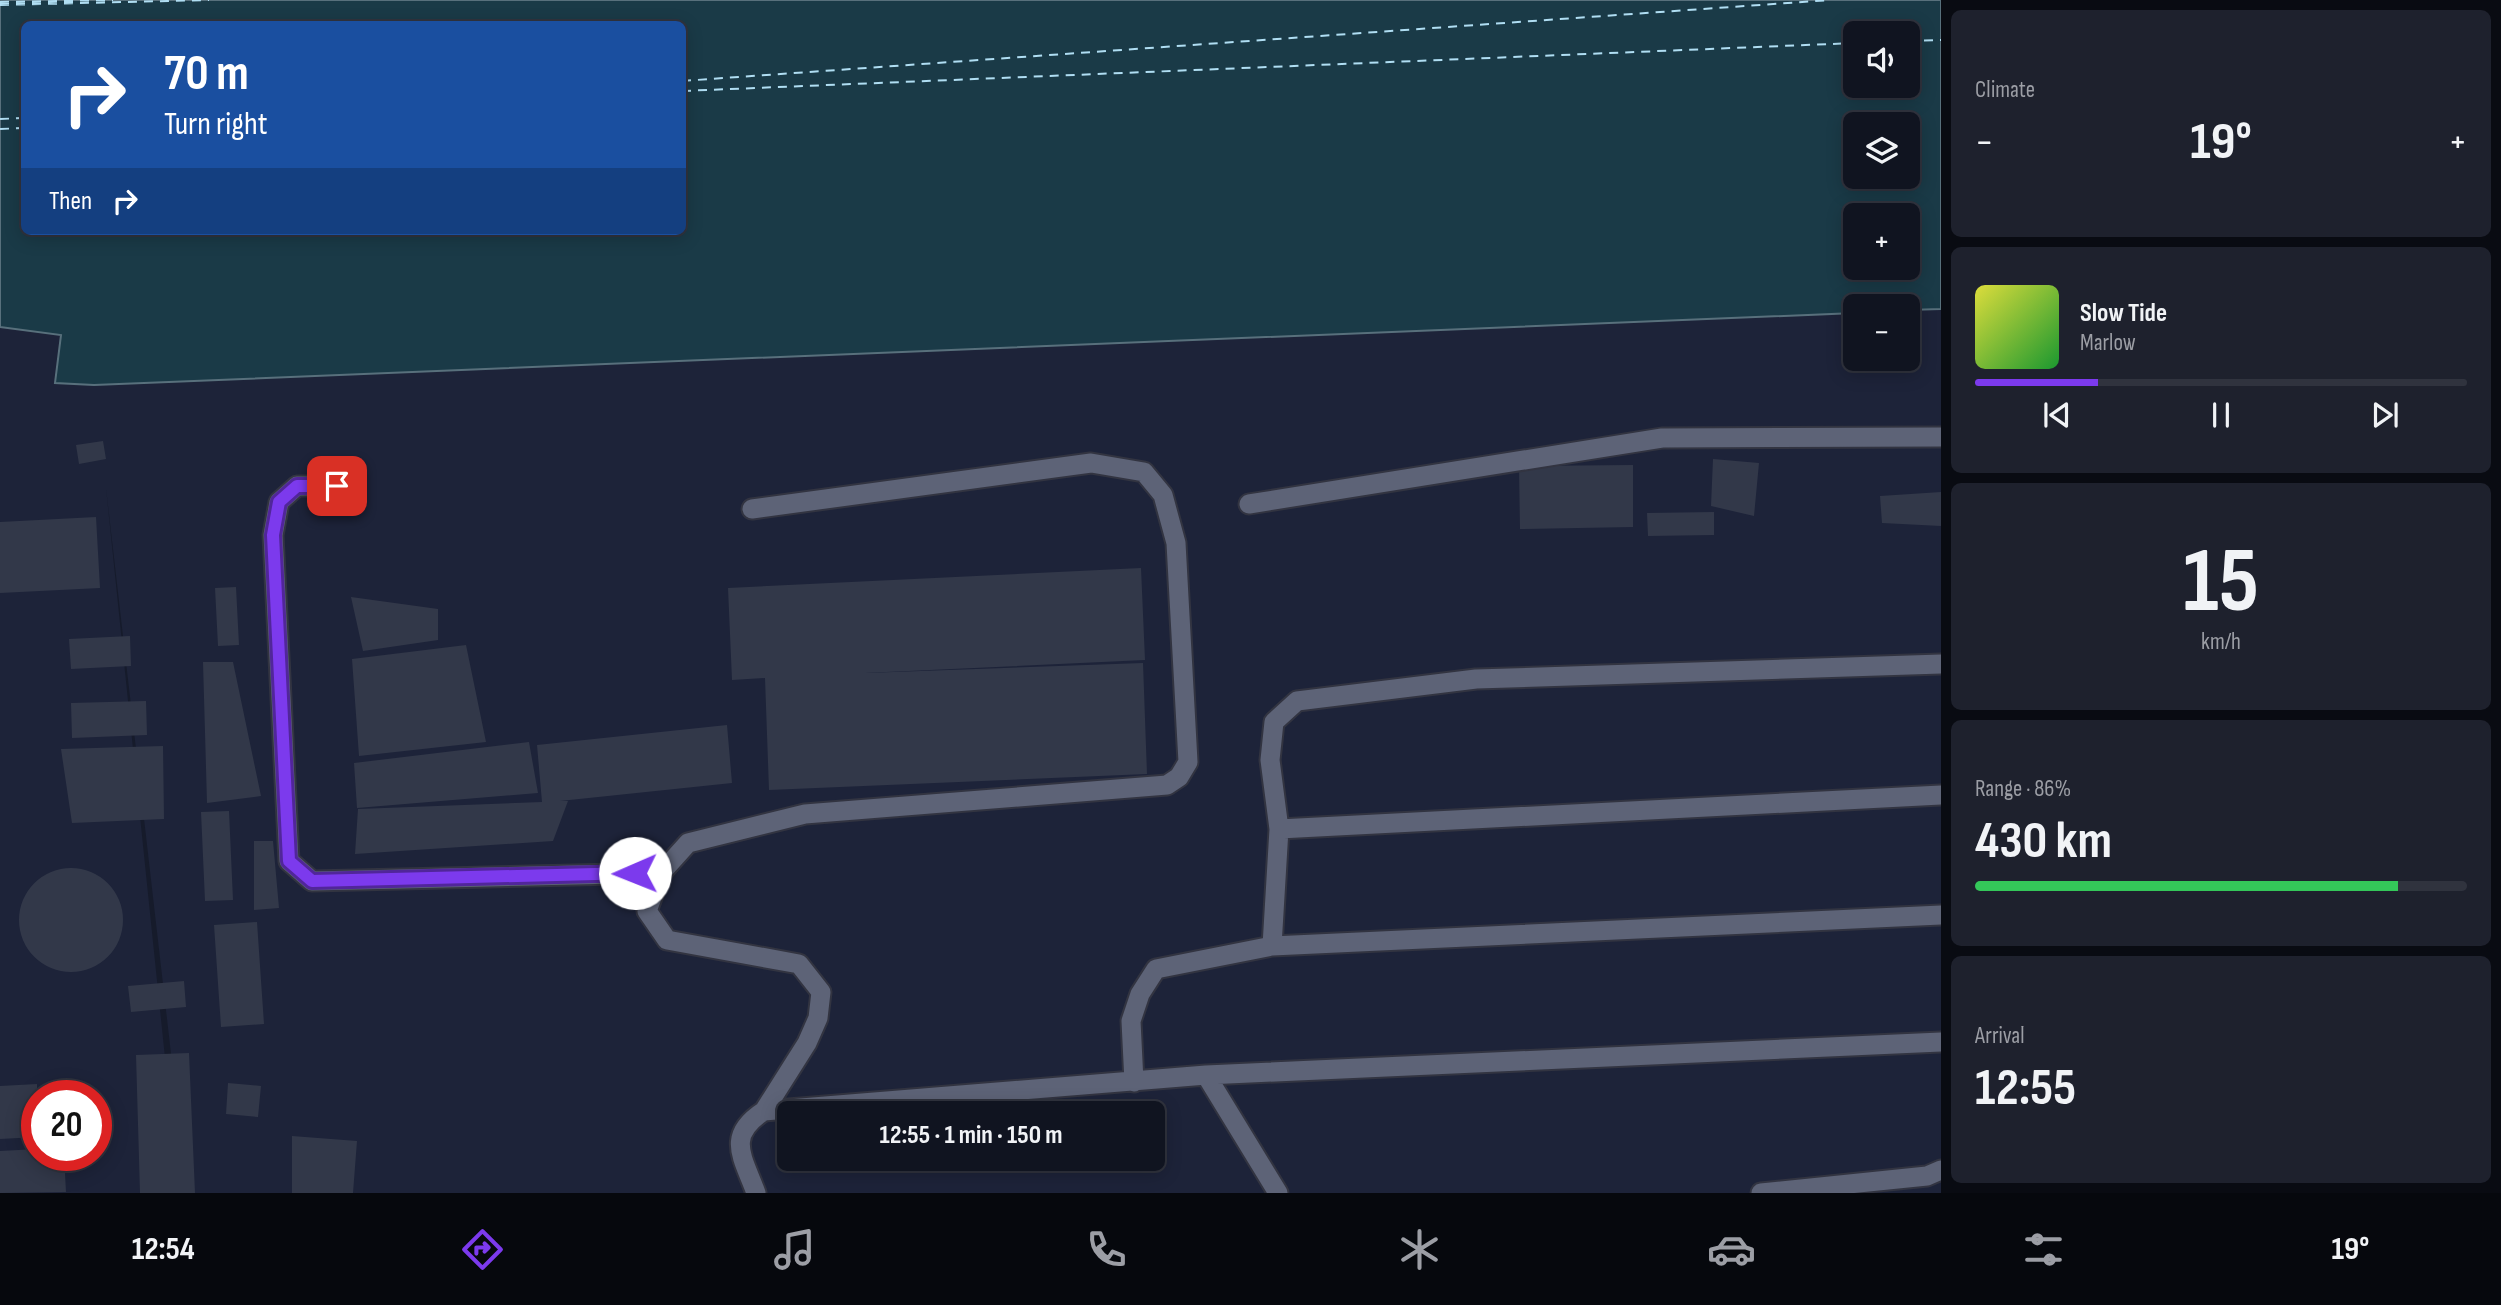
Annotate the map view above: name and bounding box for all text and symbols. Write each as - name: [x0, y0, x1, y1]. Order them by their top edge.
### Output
- map controls: [1843, 21, 1920, 371]
- button: sound: [1843, 21, 1920, 98]
- text: 70 m: [164, 45, 249, 104]
- icon: right: [49, 49, 140, 140]
- text: Climate: [1975, 76, 2035, 104]
- text: Turn right: [164, 105, 268, 144]
- text: 19°: [2190, 111, 2252, 174]
- button: layers: [1843, 112, 1920, 189]
- text: −: [1975, 120, 1994, 165]
- text: +: [2448, 120, 2467, 165]
- icon: right: [106, 182, 144, 220]
- text: Then: [49, 186, 92, 217]
- button: +: [1843, 203, 1920, 280]
- button: −: [1843, 294, 1920, 371]
- text: Slow Tide: [2080, 298, 2167, 329]
- text: Marlow: [2080, 329, 2136, 357]
- icon: previous: [2038, 396, 2076, 434]
- icon: pause: [2202, 396, 2240, 434]
- icon: next: [2366, 396, 2404, 434]
- pin: [307, 456, 367, 516]
- icon: arrive: [318, 467, 356, 505]
- text: 15: [2183, 528, 2259, 637]
- text: km/h: [2201, 628, 2241, 656]
- text: Range · 86%: [1975, 775, 2071, 803]
- text: 430 km: [1975, 810, 2112, 873]
- position arrow: [598, 836, 672, 910]
- text: Arrival: [1975, 1022, 2024, 1050]
- text: 12:55: [1975, 1057, 2076, 1120]
- speed limit sign: 20: [21, 1080, 112, 1171]
- text: 12:55 · 1 min · 150 m: [880, 1120, 1062, 1151]
- icon: directions: [458, 1225, 507, 1274]
- icon: music: [770, 1225, 819, 1274]
- icon: phone: [1082, 1225, 1131, 1274]
- icon: climate: [1395, 1225, 1444, 1274]
- icon: car: [1707, 1225, 1756, 1274]
- icon: filters: [2019, 1225, 2068, 1274]
- text: 12:54: [132, 1230, 195, 1269]
- text: 19°: [2332, 1230, 2369, 1269]

